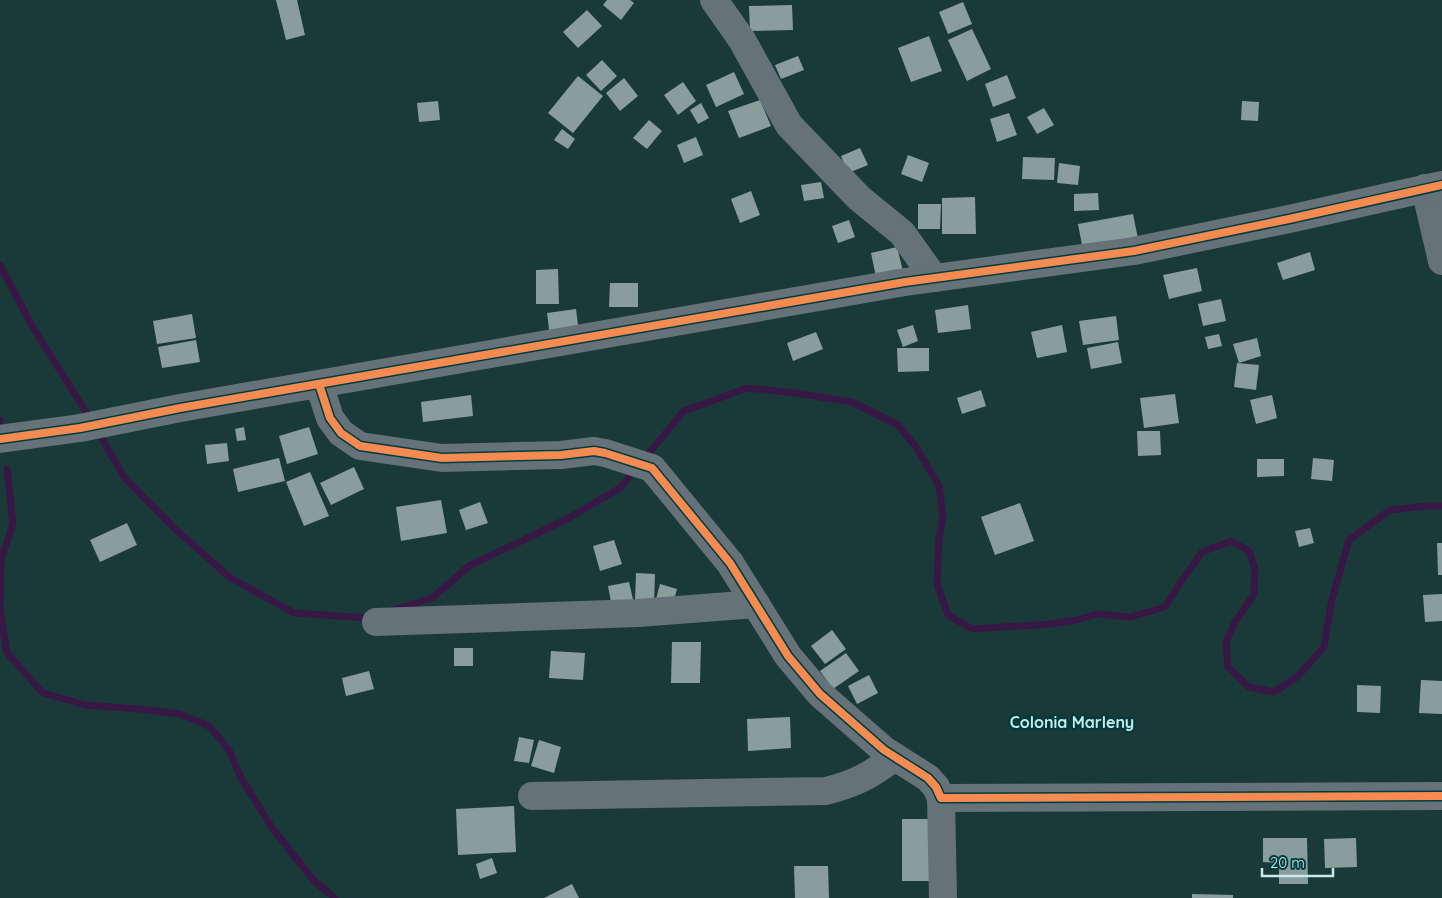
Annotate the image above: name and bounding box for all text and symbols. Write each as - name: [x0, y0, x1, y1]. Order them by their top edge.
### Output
- district label: Colonia Marleny: [1010, 712, 1134, 732]
- scale bar: [1262, 846, 1333, 878]
- text: 20 m: [1270, 853, 1305, 872]

